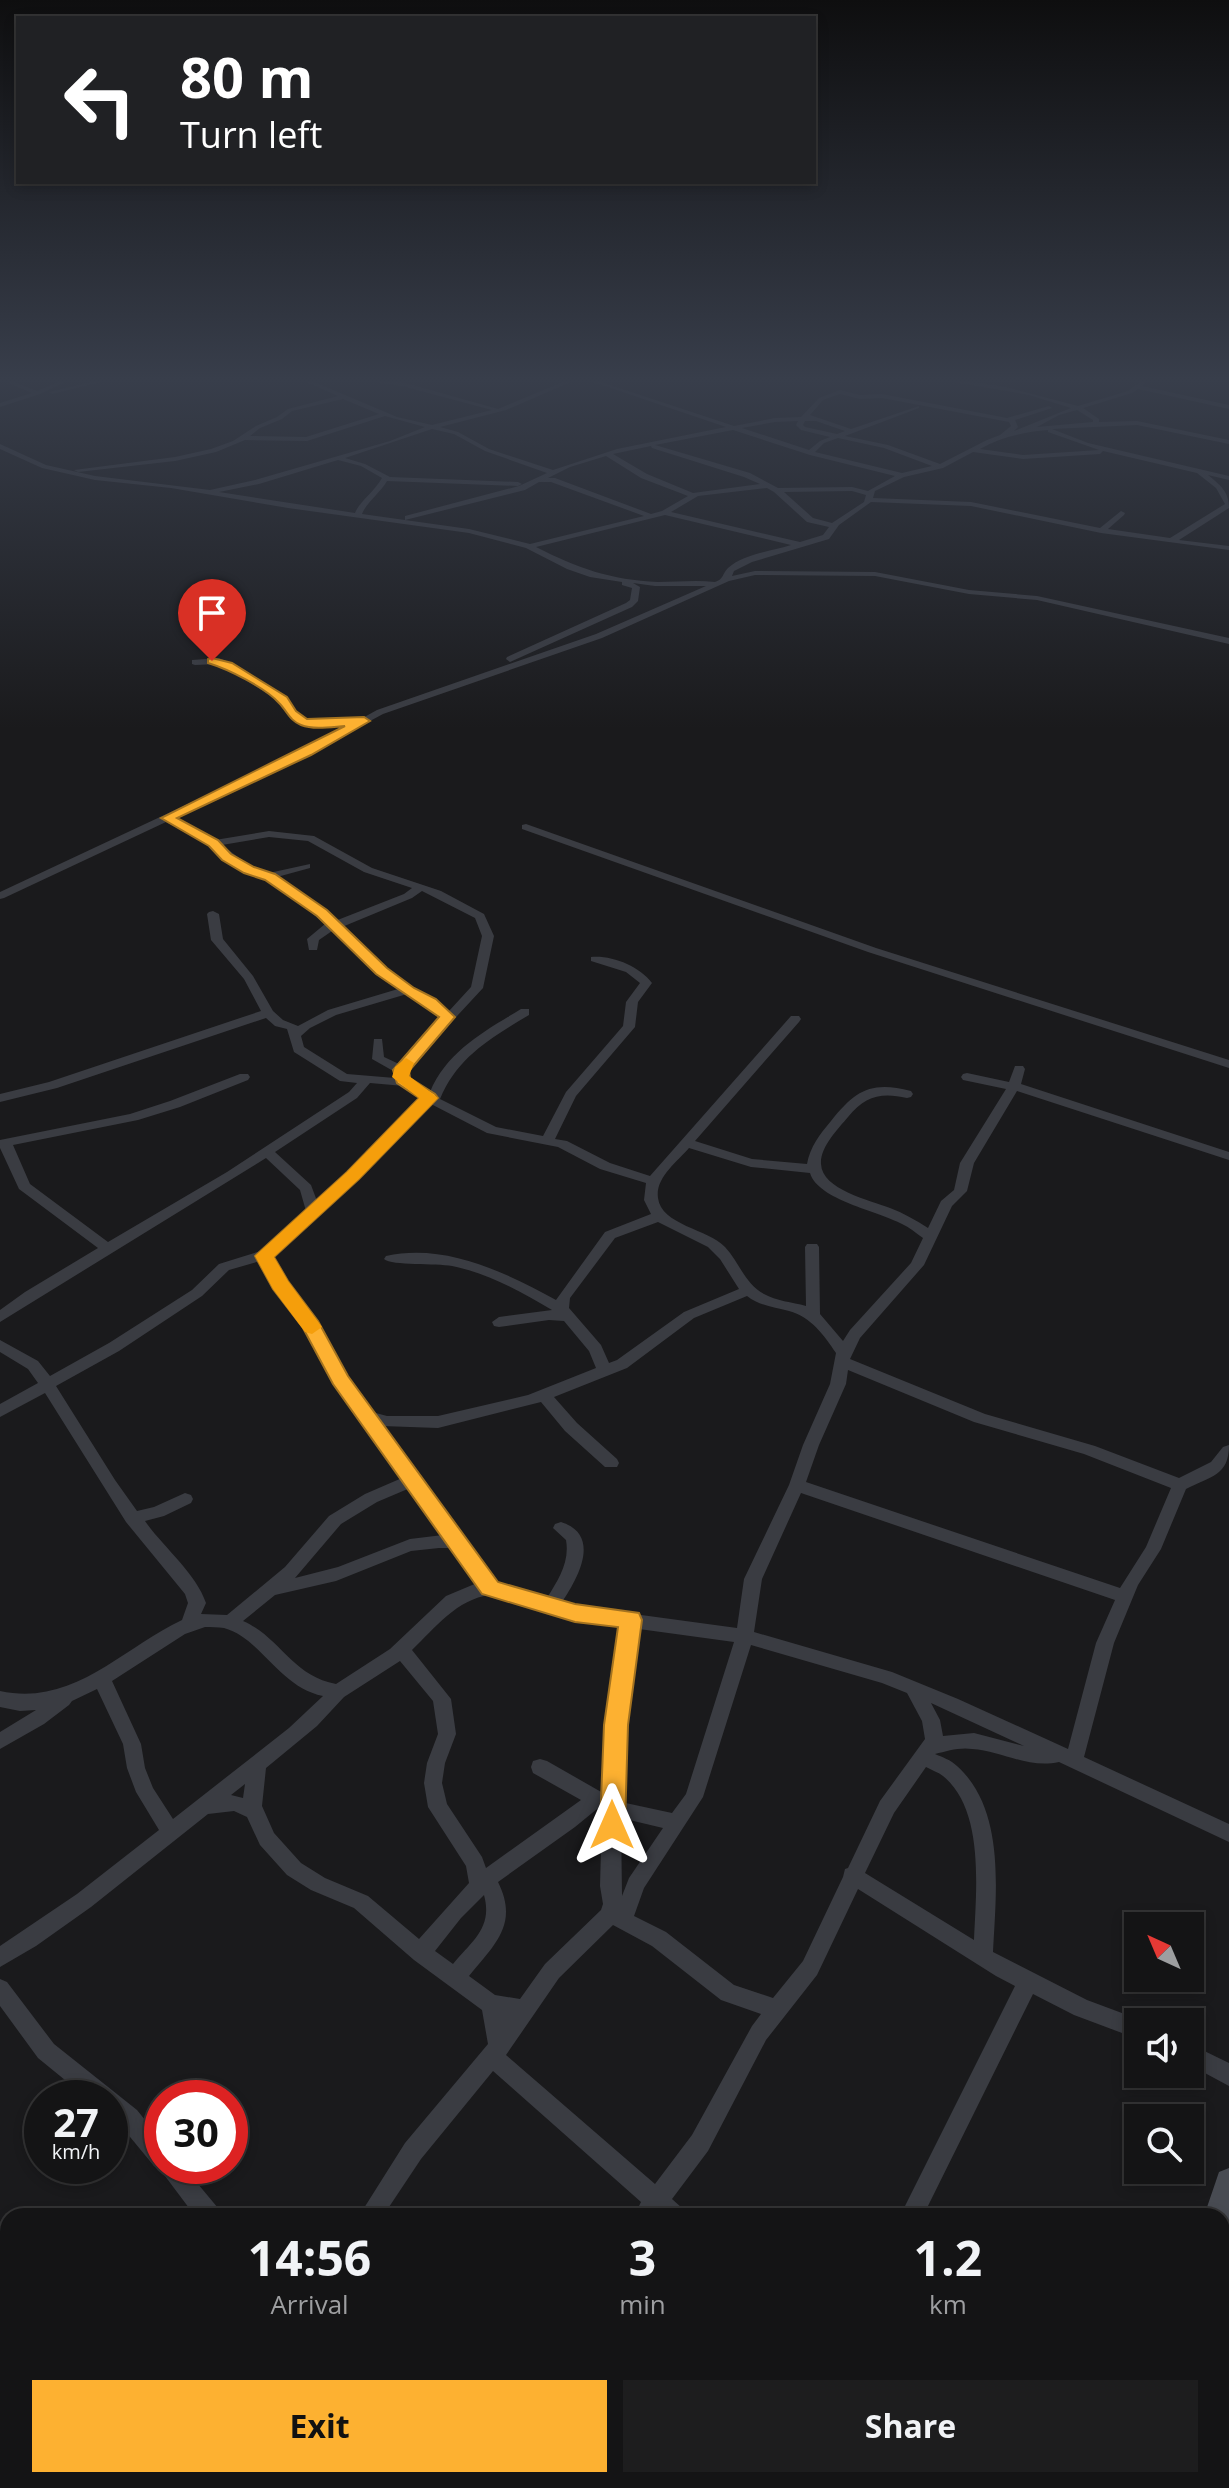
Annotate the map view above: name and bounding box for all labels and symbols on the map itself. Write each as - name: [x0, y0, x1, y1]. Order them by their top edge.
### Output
- pin: [178, 579, 246, 661]
- position arrow: [570, 1783, 654, 1867]
- north arrow: [1124, 1912, 1204, 1992]
- speed limit sign: 30: [144, 2080, 248, 2184]

